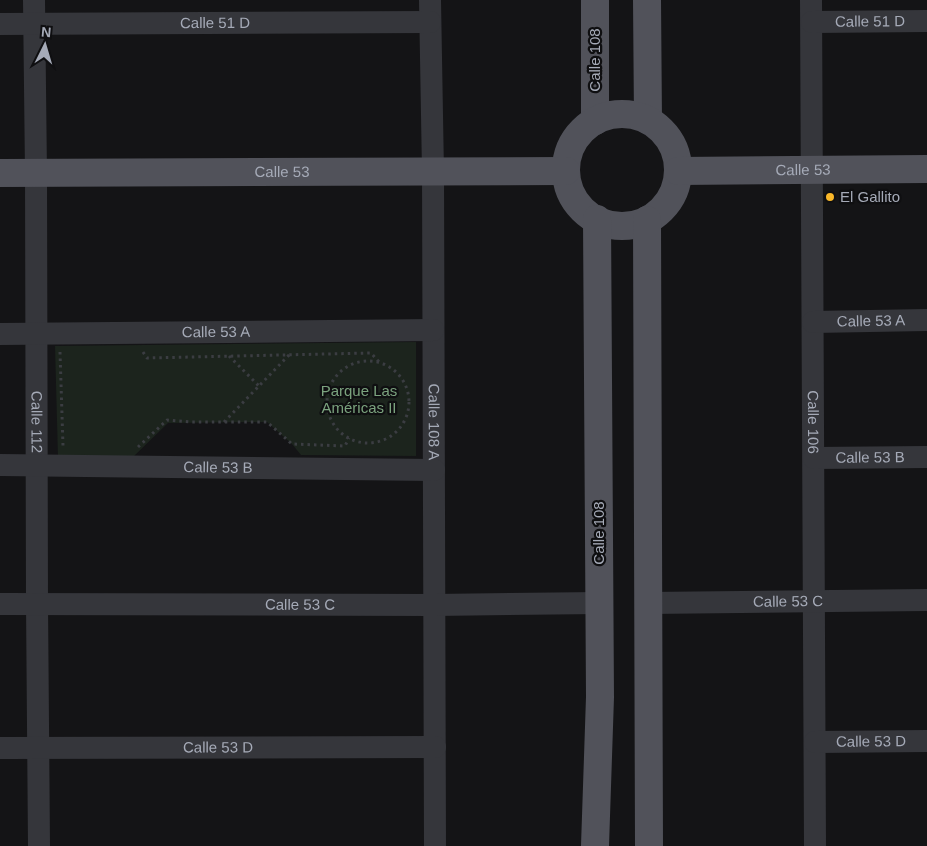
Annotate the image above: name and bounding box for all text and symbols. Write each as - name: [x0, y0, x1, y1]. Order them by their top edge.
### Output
- street label: Calle 51 D: [835, 12, 905, 30]
- street label: Calle 51 D: [180, 14, 250, 31]
- north arrow: [20, 20, 70, 70]
- text: N: [40, 24, 52, 40]
- street label: Calle 108: [586, 28, 603, 92]
- street label: Calle 53: [775, 161, 831, 178]
- street label: Calle 53: [254, 163, 310, 180]
- place label: El Gallito: [840, 188, 900, 205]
- marker: El Gallito: [824, 191, 836, 203]
- street label: Calle 53 A: [837, 311, 905, 330]
- street label: Calle 53 A: [182, 323, 250, 340]
- park label: Parque Las Américas II: [321, 382, 397, 416]
- street label: Calle 108 A: [426, 384, 443, 460]
- street label: Calle 106: [805, 390, 822, 454]
- street label: Calle 112: [29, 391, 46, 453]
- street label: Calle 53 B: [835, 448, 905, 466]
- street label: Calle 53 B: [183, 458, 253, 476]
- street label: Calle 108: [590, 501, 607, 565]
- street label: Calle 53 C: [753, 592, 823, 610]
- street label: Calle 53 C: [265, 596, 335, 613]
- street label: Calle 53 D: [836, 732, 906, 750]
- street label: Calle 53 D: [183, 738, 253, 756]

